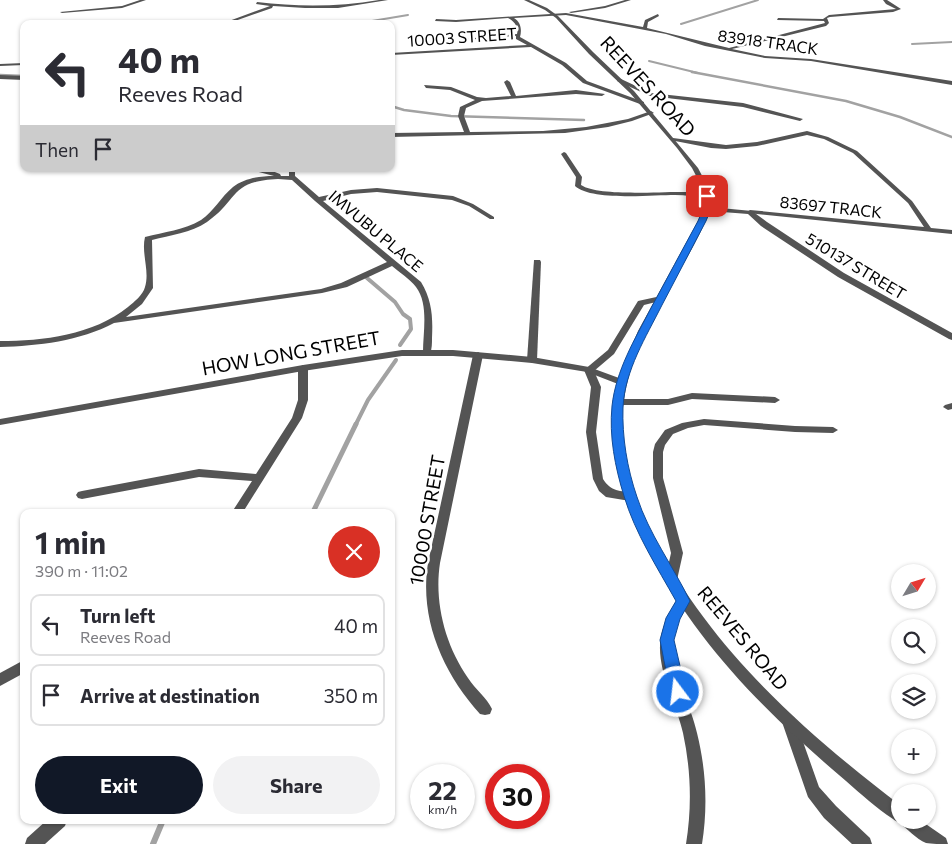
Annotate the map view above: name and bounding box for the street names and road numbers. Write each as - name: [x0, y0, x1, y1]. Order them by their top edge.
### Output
- street label: 10003 STREET: [407, 23, 517, 50]
- street label: 83918 TRACK: [717, 25, 820, 58]
- street label: REEVES ROAD: [596, 31, 701, 141]
- street label: IMVUBU PLACE: [325, 186, 427, 276]
- street label: 83697 TRACK: [779, 192, 883, 221]
- street label: 510137 STREET: [803, 228, 910, 303]
- street label: HOW LONG STREET: [200, 325, 382, 380]
- street label: 10000 STREET: [404, 453, 449, 587]
- street label: REEVES ROAD: [693, 581, 794, 694]

